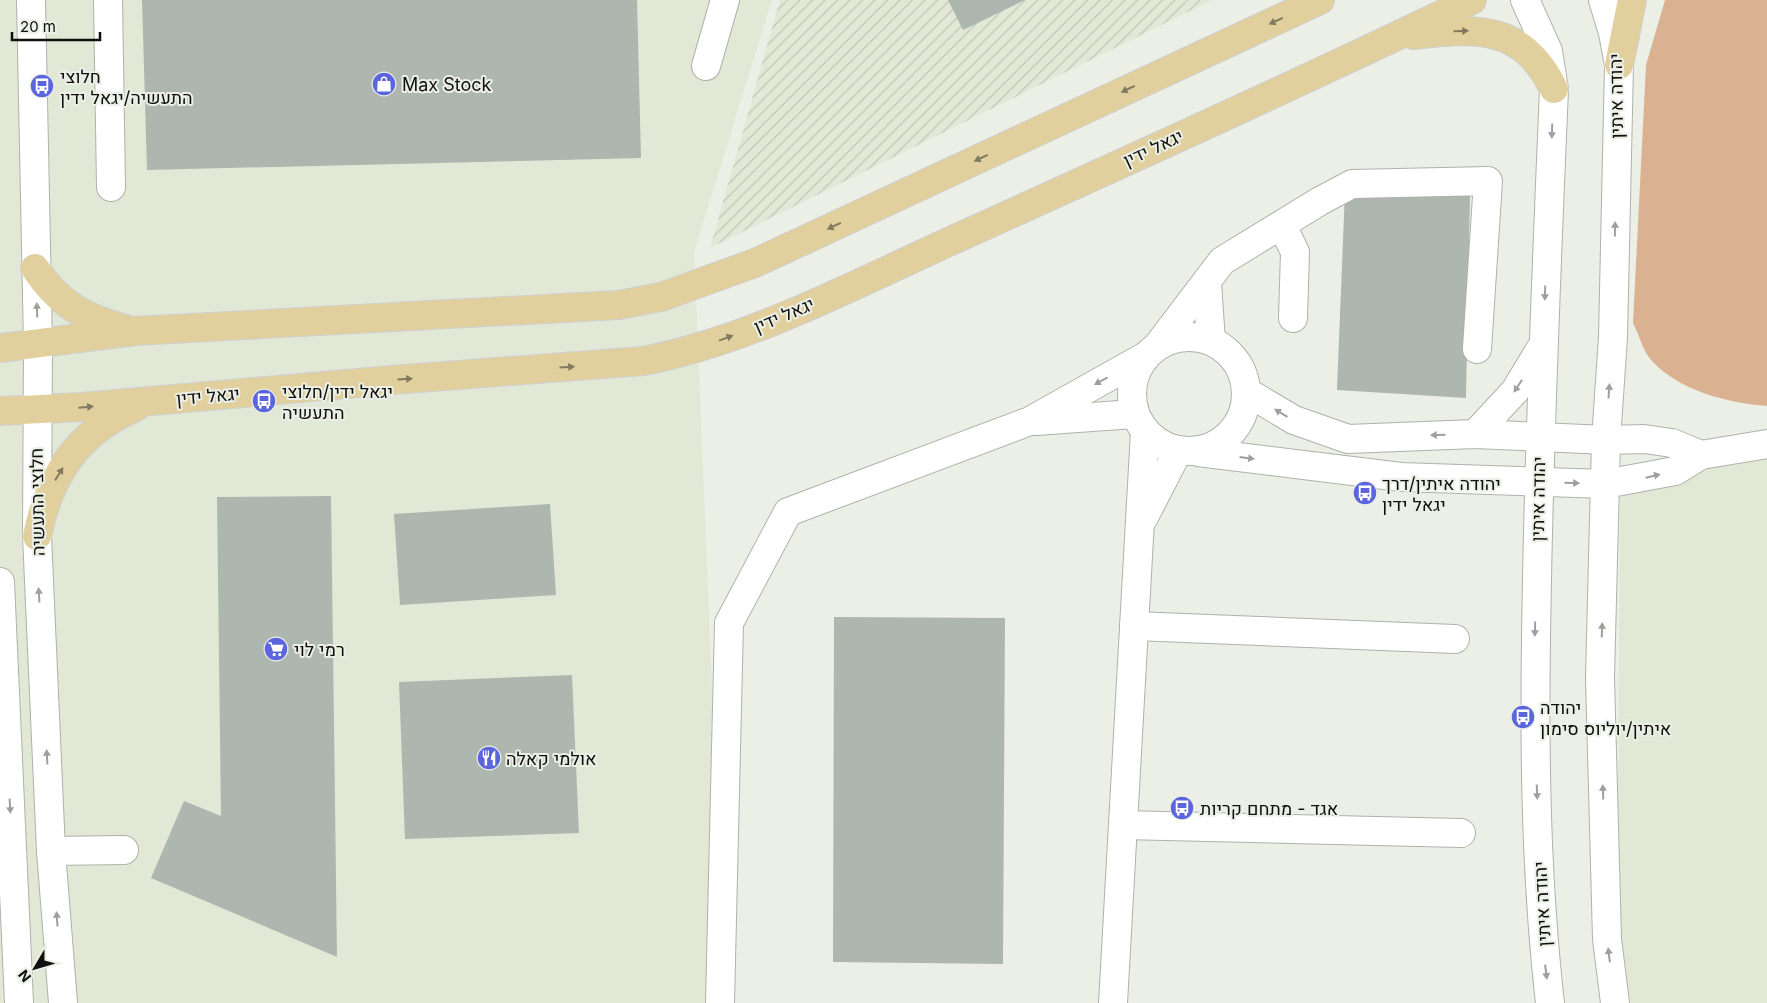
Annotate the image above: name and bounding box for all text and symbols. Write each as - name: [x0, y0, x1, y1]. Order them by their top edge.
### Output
- scale bar: [12, 10, 100, 42]
- text: 20 m: [20, 17, 56, 36]
- one-way arrow: [1269, 17, 1283, 25]
- one-way arrow: [1454, 27, 1470, 35]
- street label: יהודה איתין: [1605, 53, 1627, 139]
- place label: חלוצי התעשיה/יגאל ידין: [60, 66, 193, 108]
- shop icon: Max Stock: [371, 71, 397, 97]
- bus stop icon: חלוצי התעשיה/יגאל ידין: [29, 73, 55, 99]
- place label: Max Stock: [402, 74, 492, 95]
- one-way arrow: [1121, 85, 1135, 93]
- one-way arrow: [1548, 123, 1556, 139]
- street label: יגאל ידין: [1120, 125, 1186, 171]
- one-way arrow: [974, 154, 988, 162]
- one-way arrow: [1611, 220, 1619, 236]
- one-way arrow: [827, 222, 841, 230]
- one-way arrow: [1541, 285, 1549, 301]
- street label: יגאל ידין: [751, 293, 817, 337]
- one-way arrow: [32, 302, 40, 318]
- one-way arrow: [718, 334, 733, 342]
- one-way arrow: [559, 363, 575, 371]
- one-way arrow: [397, 375, 413, 383]
- one-way arrow: [1094, 377, 1109, 385]
- one-way arrow: [1513, 379, 1523, 393]
- place label: יגאל ידין/חלוצי התעשיה: [282, 381, 393, 423]
- street label: יגאל ידין: [175, 383, 241, 409]
- one-way arrow: [1606, 383, 1614, 399]
- bus stop icon: יגאל ידין/חלוצי התעשיה: [251, 388, 277, 414]
- one-way arrow: [78, 402, 94, 410]
- one-way arrow: [1275, 408, 1288, 417]
- one-way arrow: [1430, 432, 1446, 440]
- street label: חלוצי התעשיה: [26, 448, 48, 556]
- one-way arrow: [1239, 454, 1255, 462]
- street label: יהודה איתין: [1527, 456, 1549, 542]
- one-way arrow: [54, 467, 63, 481]
- one-way arrow: [1646, 472, 1661, 480]
- place label: יהודה איתין/דרך יגאל ידין: [1382, 473, 1501, 515]
- one-way arrow: [1564, 479, 1580, 487]
- bus stop icon: יהודה איתין/דרך יגאל ידין: [1352, 480, 1378, 506]
- one-way arrow: [35, 587, 43, 603]
- one-way arrow: [1531, 622, 1539, 638]
- one-way arrow: [1598, 622, 1606, 638]
- supermarket icon: רמי לוי: [263, 636, 289, 662]
- place label: רמי לוי: [294, 639, 345, 660]
- place label: יהודה איתין/יוליוס סימון: [1540, 697, 1671, 739]
- bus stop icon: יהודה איתין/יוליוס סימון: [1510, 704, 1536, 730]
- restaurant icon: אולמי קאלה: [476, 745, 502, 771]
- place label: אולמי קאלה: [506, 748, 597, 769]
- one-way arrow: [43, 749, 51, 765]
- one-way arrow: [1534, 784, 1542, 800]
- one-way arrow: [1599, 784, 1607, 800]
- bus stop icon: אגד - מתחם קריות: [1169, 795, 1195, 821]
- one-way arrow: [7, 798, 15, 814]
- place label: אגד - מתחם קריות: [1200, 798, 1338, 819]
- street label: יהודה איתין: [1529, 861, 1555, 947]
- one-way arrow: [52, 911, 60, 927]
- north arrow: [10, 943, 60, 993]
- one-way arrow: [1605, 946, 1613, 962]
- one-way arrow: [1542, 964, 1550, 980]
- text: N: [14, 967, 34, 986]

